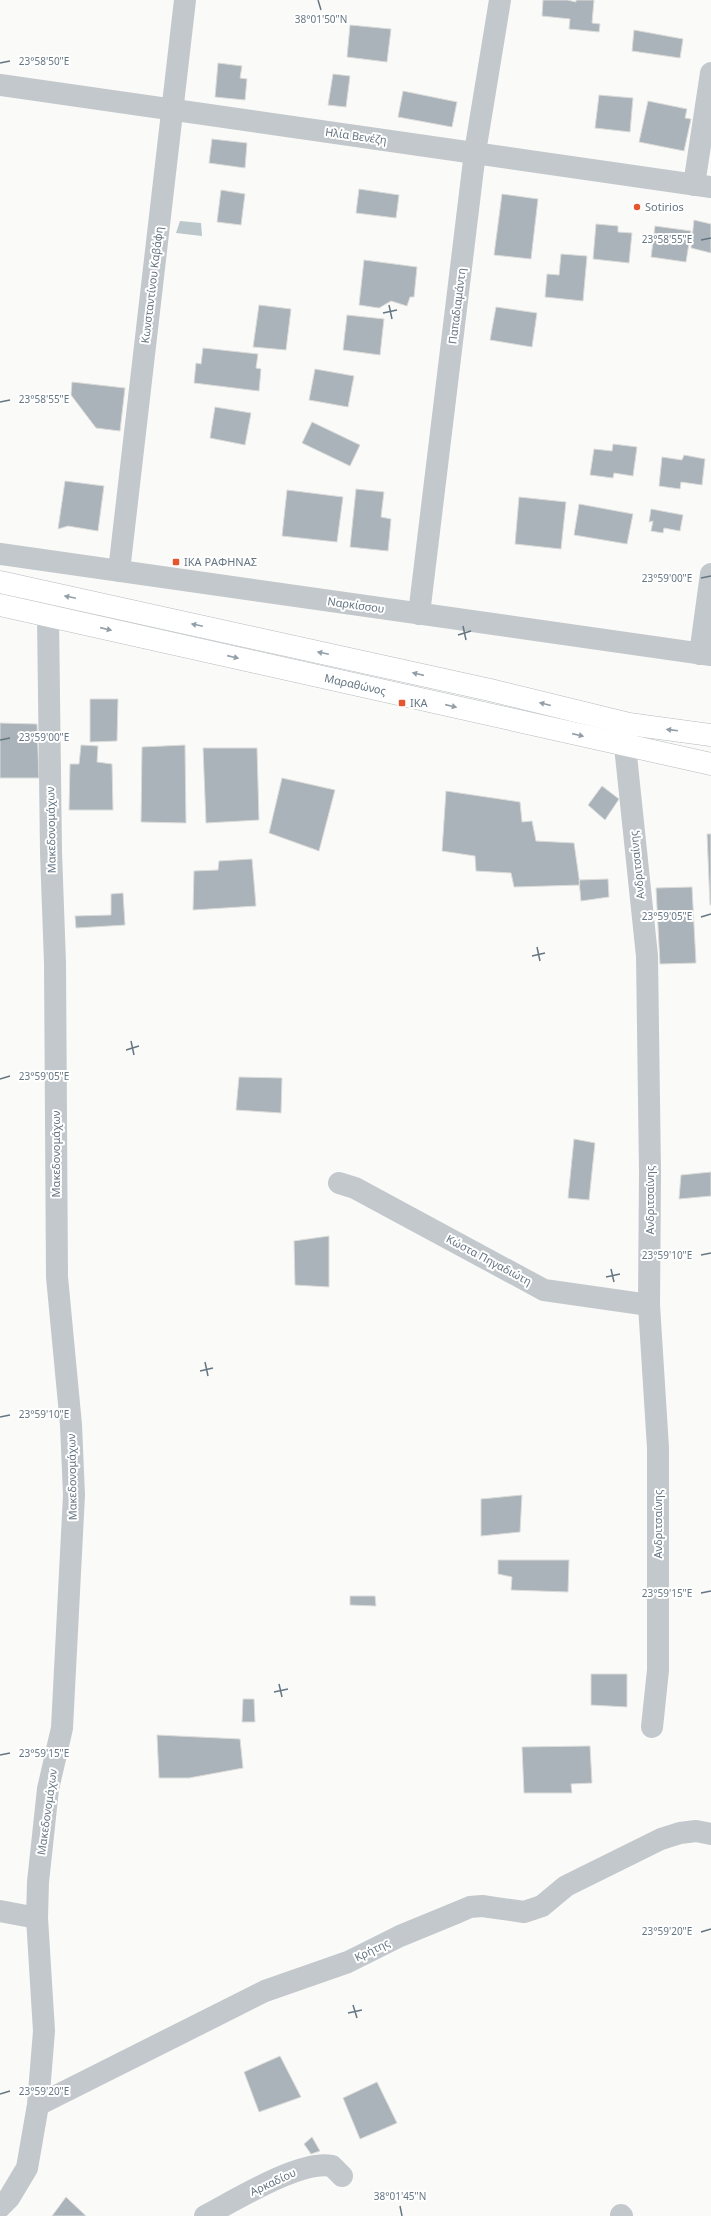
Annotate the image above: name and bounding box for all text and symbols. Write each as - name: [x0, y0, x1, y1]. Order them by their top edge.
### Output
- text: 38°01'50"N: [295, 12, 347, 26]
- text: 23°58'50"E: [19, 54, 69, 68]
- street label: Ηλία Βενέζη: [324, 124, 388, 147]
- place label: Sotirios: [645, 199, 684, 214]
- marker: Sotirios: [632, 202, 642, 212]
- street label: Κωνσταντίνου Καβάφη: [137, 226, 166, 344]
- text: 23°58'55"E: [642, 232, 692, 246]
- street label: Παπαδιαμάντη: [444, 267, 469, 345]
- text: 23°58'55"E: [19, 392, 69, 406]
- place label: ΙΚΑ ΡΑΦΗΝΑΣ: [184, 554, 257, 569]
- marker: ΙΚΑ ΡΑΦΗΝΑΣ: [171, 557, 181, 567]
- text: 23°59'00"E: [642, 571, 692, 585]
- street label: Ναρκίσσου: [327, 593, 386, 616]
- one-way arrow: [63, 594, 76, 600]
- one-way arrow: [190, 622, 203, 628]
- one-way arrow: [100, 626, 113, 632]
- one-way arrow: [317, 650, 330, 656]
- one-way arrow: [227, 654, 239, 660]
- street label: Μαραθώνος: [323, 670, 388, 698]
- one-way arrow: [412, 671, 425, 677]
- place label: ΙΚΑ: [410, 695, 429, 710]
- marker: ΙΚΑ: [397, 698, 407, 708]
- one-way arrow: [539, 700, 551, 706]
- one-way arrow: [445, 704, 457, 710]
- one-way arrow: [666, 727, 678, 733]
- text: 23°59'00"E: [19, 730, 69, 744]
- one-way arrow: [572, 733, 584, 739]
- street label: Μακεδονομάχων: [42, 786, 59, 874]
- street label: Ανδριτσαίνης: [625, 830, 648, 900]
- text: 23°59'05"E: [642, 909, 692, 923]
- text: 23°59'05"E: [19, 1069, 69, 1083]
- street label: Μακεδονομάχων: [48, 1110, 63, 1197]
- street label: Ανδριτσαίνης: [642, 1166, 657, 1234]
- street label: Κώστα Πηγαδιώτη: [444, 1231, 535, 1288]
- text: 23°59'10"E: [642, 1248, 692, 1262]
- text: 23°59'10"E: [19, 1407, 69, 1421]
- street label: Μακεδονομάχων: [63, 1433, 80, 1521]
- street label: Ανδριτσαίνης: [650, 1490, 665, 1558]
- text: 23°59'15"E: [642, 1586, 692, 1600]
- text: 23°59'15"E: [19, 1746, 69, 1760]
- street label: Μακεδονομάχων: [33, 1768, 60, 1856]
- text: 23°59'20"E: [642, 1924, 692, 1938]
- street label: Κρήτης: [352, 1935, 392, 1965]
- text: 23°59'20"E: [19, 2084, 69, 2098]
- street label: Αρκαδίου: [247, 2164, 298, 2199]
- text: 38°01'45"N: [374, 2189, 426, 2203]

